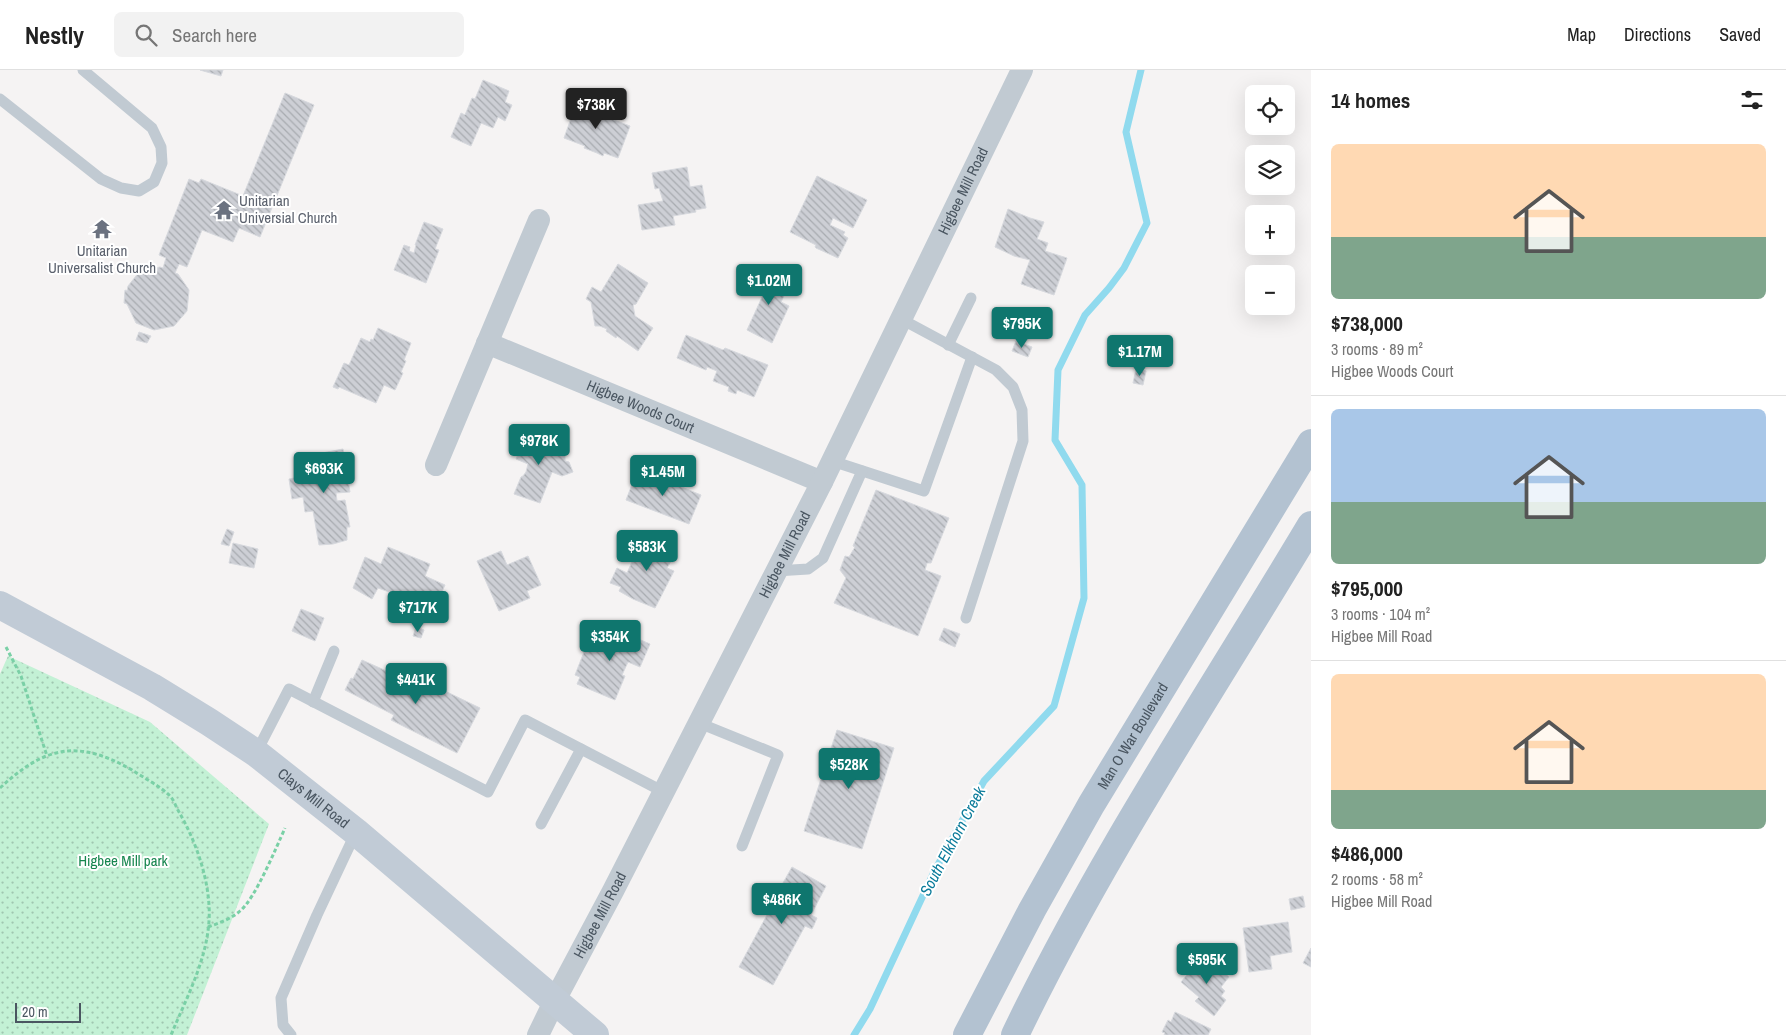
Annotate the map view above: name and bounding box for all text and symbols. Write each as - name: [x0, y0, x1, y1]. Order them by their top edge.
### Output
- search box: [114, 12, 464, 57]
- text: Nestly: [25, 19, 84, 51]
- icon: search: [132, 21, 160, 49]
- text: Search here: [172, 22, 257, 48]
- text: Map: [1567, 22, 1596, 47]
- text: Directions: [1624, 22, 1691, 47]
- text: Saved: [1719, 22, 1761, 47]
- map controls: [1245, 85, 1295, 315]
- button: locate: [1245, 85, 1295, 135]
- text: 14 homes: [1331, 86, 1410, 115]
- icon: filters: [1738, 86, 1766, 114]
- pin: $738K: [561, 88, 631, 130]
- text: $738K: [577, 93, 615, 115]
- street label: Higbee Mill Road: [933, 144, 993, 238]
- button: layers: [1245, 145, 1295, 195]
- icon: home: [1504, 176, 1594, 266]
- place label: Unitarian Universial Church: [239, 190, 337, 228]
- temple icon: Unitarian Universial Church: [213, 199, 235, 221]
- button: +: [1245, 205, 1295, 255]
- temple icon: Unitarian Universalist Church: [91, 218, 113, 240]
- place label: Unitarian Universalist Church: [48, 240, 156, 278]
- pin: $1.02M: [728, 264, 810, 306]
- button: −: [1245, 265, 1295, 315]
- text: $1.02M: [747, 269, 791, 291]
- pin: $795K: [987, 306, 1057, 349]
- text: $738,000: [1331, 309, 1403, 338]
- text: $795K: [1003, 312, 1041, 334]
- pin: $1.17M: [1099, 334, 1181, 377]
- text: 3 rooms · 89 m²: [1331, 338, 1423, 360]
- text: $1.17M: [1118, 340, 1162, 362]
- text: Higbee Woods Court: [1331, 360, 1453, 382]
- street label: Higbee Woods Court: [584, 374, 698, 438]
- pin: $978K: [504, 424, 574, 466]
- text: $978K: [520, 429, 558, 451]
- icon: home: [1504, 442, 1594, 532]
- pin: $693K: [289, 452, 359, 494]
- pin: $1.45M: [622, 454, 704, 497]
- text: $693K: [305, 457, 343, 479]
- text: $1.45M: [641, 460, 685, 482]
- street label: Higbee Mill Road: [753, 507, 815, 602]
- pin: $583K: [612, 530, 682, 572]
- text: $583K: [628, 535, 666, 557]
- text: $795,000: [1331, 574, 1403, 603]
- pin: $717K: [383, 590, 453, 633]
- text: $717K: [399, 596, 437, 618]
- text: 3 rooms · 104 m²: [1331, 603, 1430, 625]
- pin: $354K: [575, 620, 645, 662]
- text: $354K: [591, 625, 629, 647]
- text: Higbee Mill Road: [1331, 625, 1432, 647]
- pin: $441K: [381, 662, 451, 705]
- text: $441K: [397, 668, 435, 690]
- street label: Man O War Boulevard: [1092, 679, 1173, 793]
- icon: home: [1504, 707, 1594, 797]
- pin: $528K: [814, 748, 884, 790]
- text: $528K: [830, 753, 868, 775]
- street label: Clays Mill Road: [273, 763, 354, 833]
- water label: South Elkhorn Creek: [914, 782, 990, 900]
- text: $486,000: [1331, 839, 1403, 868]
- park label: Higbee Mill park: [78, 850, 169, 871]
- street label: Higbee Mill Road: [568, 868, 631, 962]
- text: 2 rooms · 58 m²: [1331, 868, 1423, 890]
- pin: $486K: [747, 882, 817, 925]
- text: $486K: [763, 888, 801, 910]
- text: Higbee Mill Road: [1331, 890, 1432, 912]
- pin: $595K: [1172, 942, 1242, 985]
- text: $595K: [1188, 948, 1226, 970]
- scale bar: [15, 1000, 81, 1023]
- text: 20 m: [22, 1003, 48, 1021]

